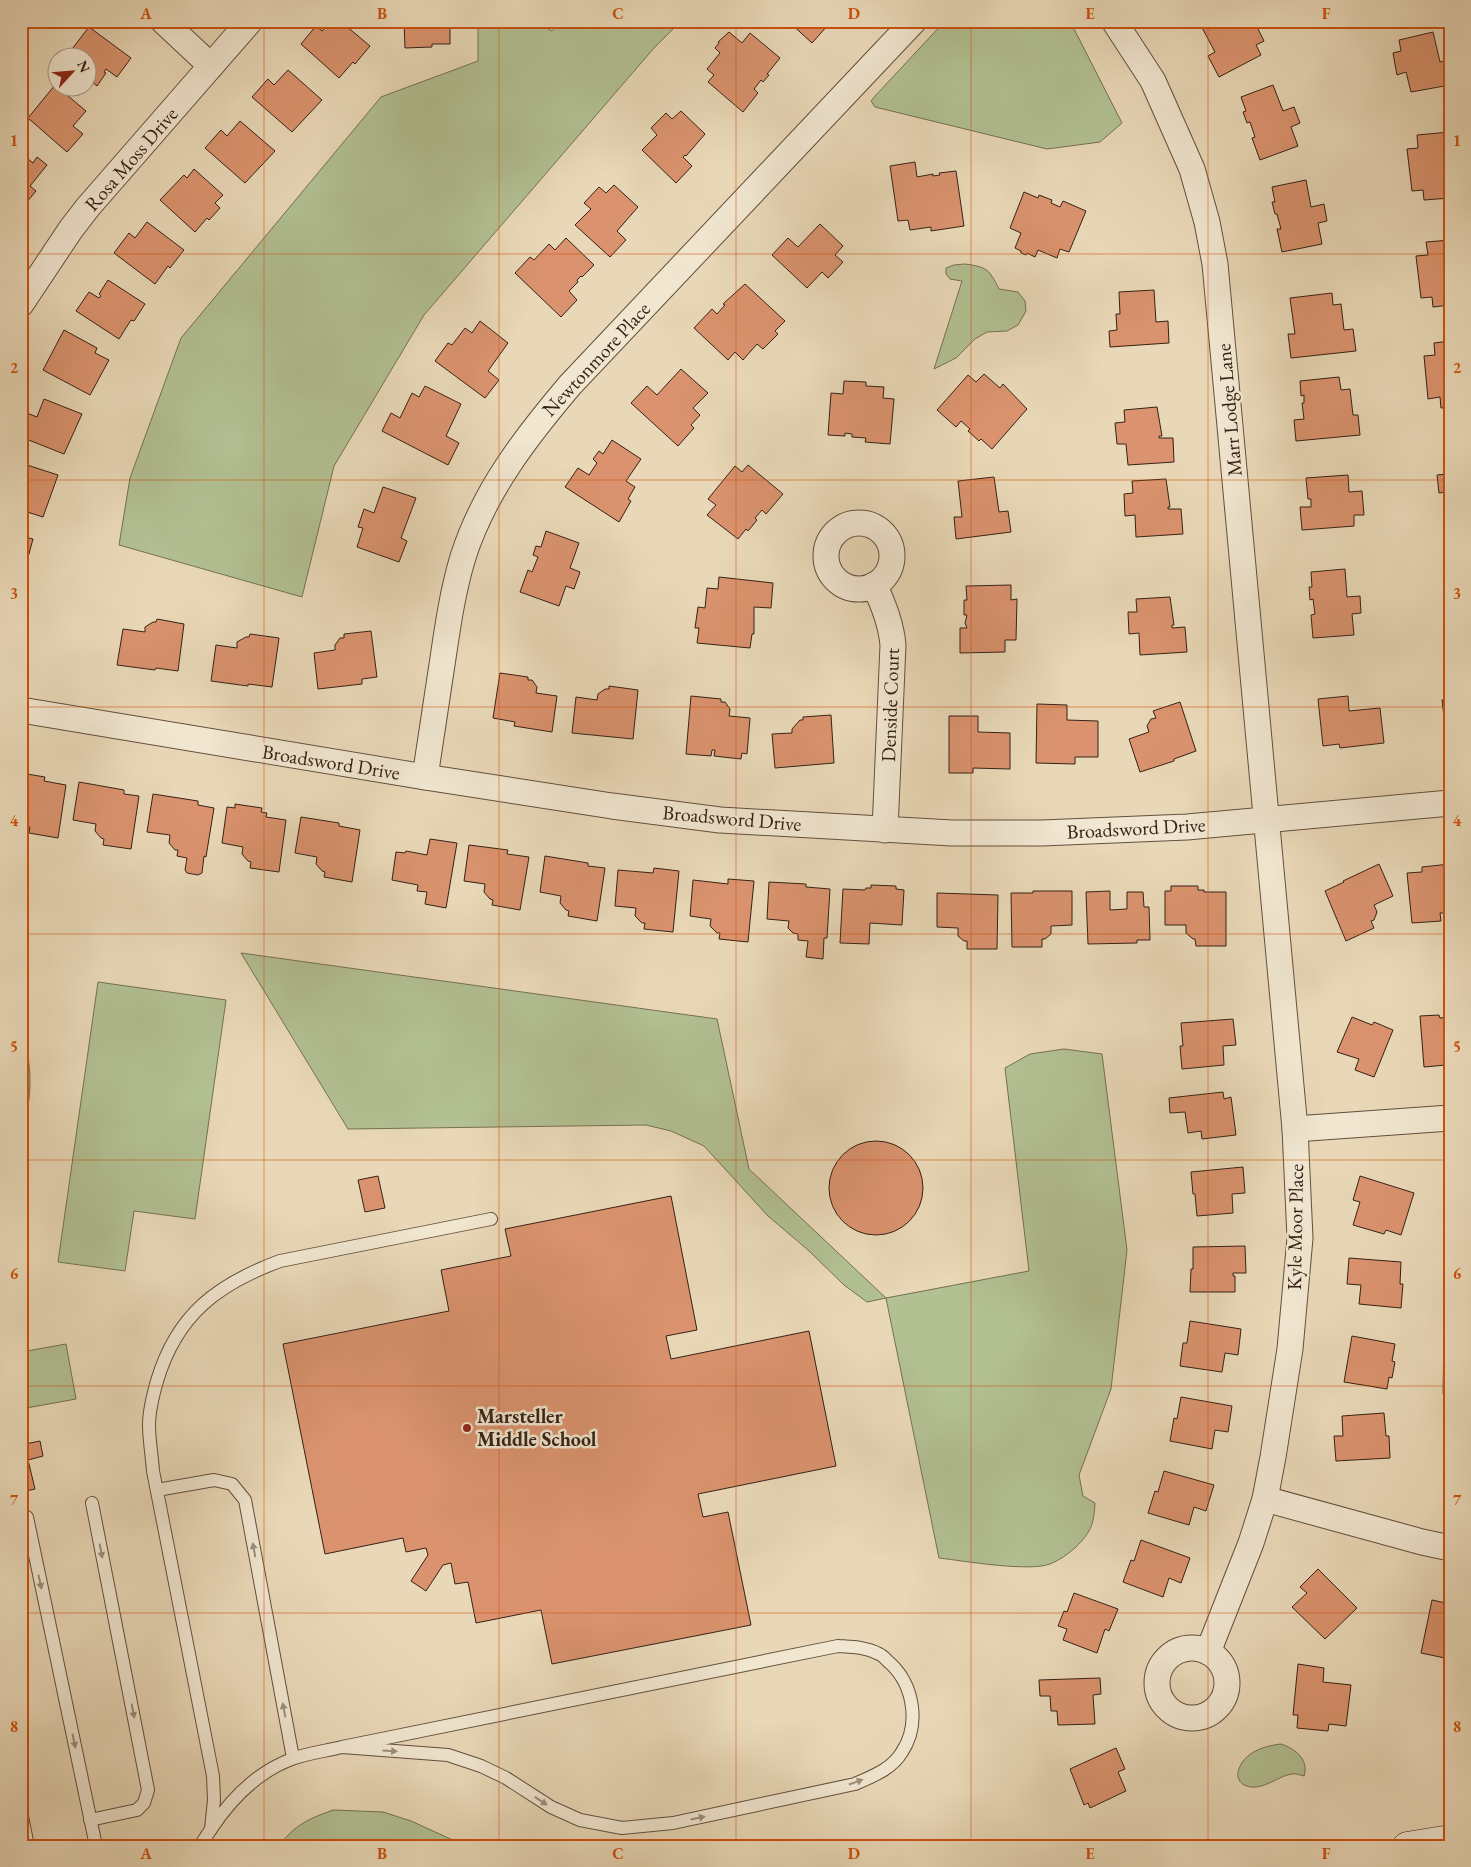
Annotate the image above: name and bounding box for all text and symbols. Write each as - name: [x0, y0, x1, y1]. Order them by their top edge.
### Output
- text: A: [139, 3, 152, 24]
- text: B: [377, 3, 387, 24]
- text: C: [612, 3, 624, 24]
- text: D: [848, 3, 860, 24]
- text: E: [1085, 3, 1095, 24]
- text: F: [1322, 3, 1331, 24]
- north arrow: [48, 48, 98, 98]
- text: N: [73, 57, 95, 76]
- street label: Rosa Moss Drive: [79, 101, 184, 216]
- text: 1: [10, 130, 18, 151]
- text: 1: [1453, 130, 1461, 151]
- street label: Newtonmore Place: [536, 296, 656, 422]
- street label: Marr Lodge Lane: [1210, 342, 1248, 477]
- text: 2: [10, 357, 19, 378]
- text: 2: [1453, 357, 1462, 378]
- text: 3: [10, 583, 18, 604]
- text: 3: [1453, 583, 1461, 604]
- street label: Denside Court: [875, 647, 905, 763]
- street label: Broadsword Drive: [260, 738, 402, 786]
- street label: Broadsword Drive: [662, 799, 803, 837]
- text: 4: [10, 810, 19, 831]
- text: 4: [1453, 810, 1462, 831]
- street label: Broadsword Drive: [1066, 811, 1206, 845]
- text: 5: [10, 1036, 18, 1057]
- text: 5: [1453, 1036, 1461, 1057]
- street label: Kyle Moor Place: [1281, 1163, 1309, 1290]
- text: 6: [10, 1263, 19, 1284]
- text: 6: [1453, 1263, 1462, 1284]
- place label: Marsteller Middle School: [477, 1403, 597, 1452]
- marker: Marsteller Middle School: [461, 1422, 473, 1434]
- text: 7: [10, 1489, 19, 1510]
- text: 7: [1453, 1489, 1462, 1510]
- one-way arrow: [250, 1542, 258, 1558]
- one-way arrow: [98, 1543, 106, 1559]
- one-way arrow: [37, 1574, 45, 1590]
- one-way arrow: [280, 1702, 288, 1718]
- one-way arrow: [129, 1703, 137, 1719]
- text: 8: [10, 1716, 18, 1737]
- text: 8: [1453, 1716, 1461, 1737]
- one-way arrow: [70, 1733, 78, 1749]
- one-way arrow: [383, 1747, 399, 1755]
- one-way arrow: [849, 1778, 864, 1786]
- one-way arrow: [535, 1796, 548, 1806]
- one-way arrow: [690, 1814, 705, 1822]
- text: A: [139, 1843, 152, 1864]
- text: B: [377, 1843, 387, 1864]
- text: C: [612, 1843, 624, 1864]
- text: D: [848, 1843, 860, 1864]
- text: E: [1085, 1843, 1095, 1864]
- text: F: [1322, 1843, 1331, 1864]

